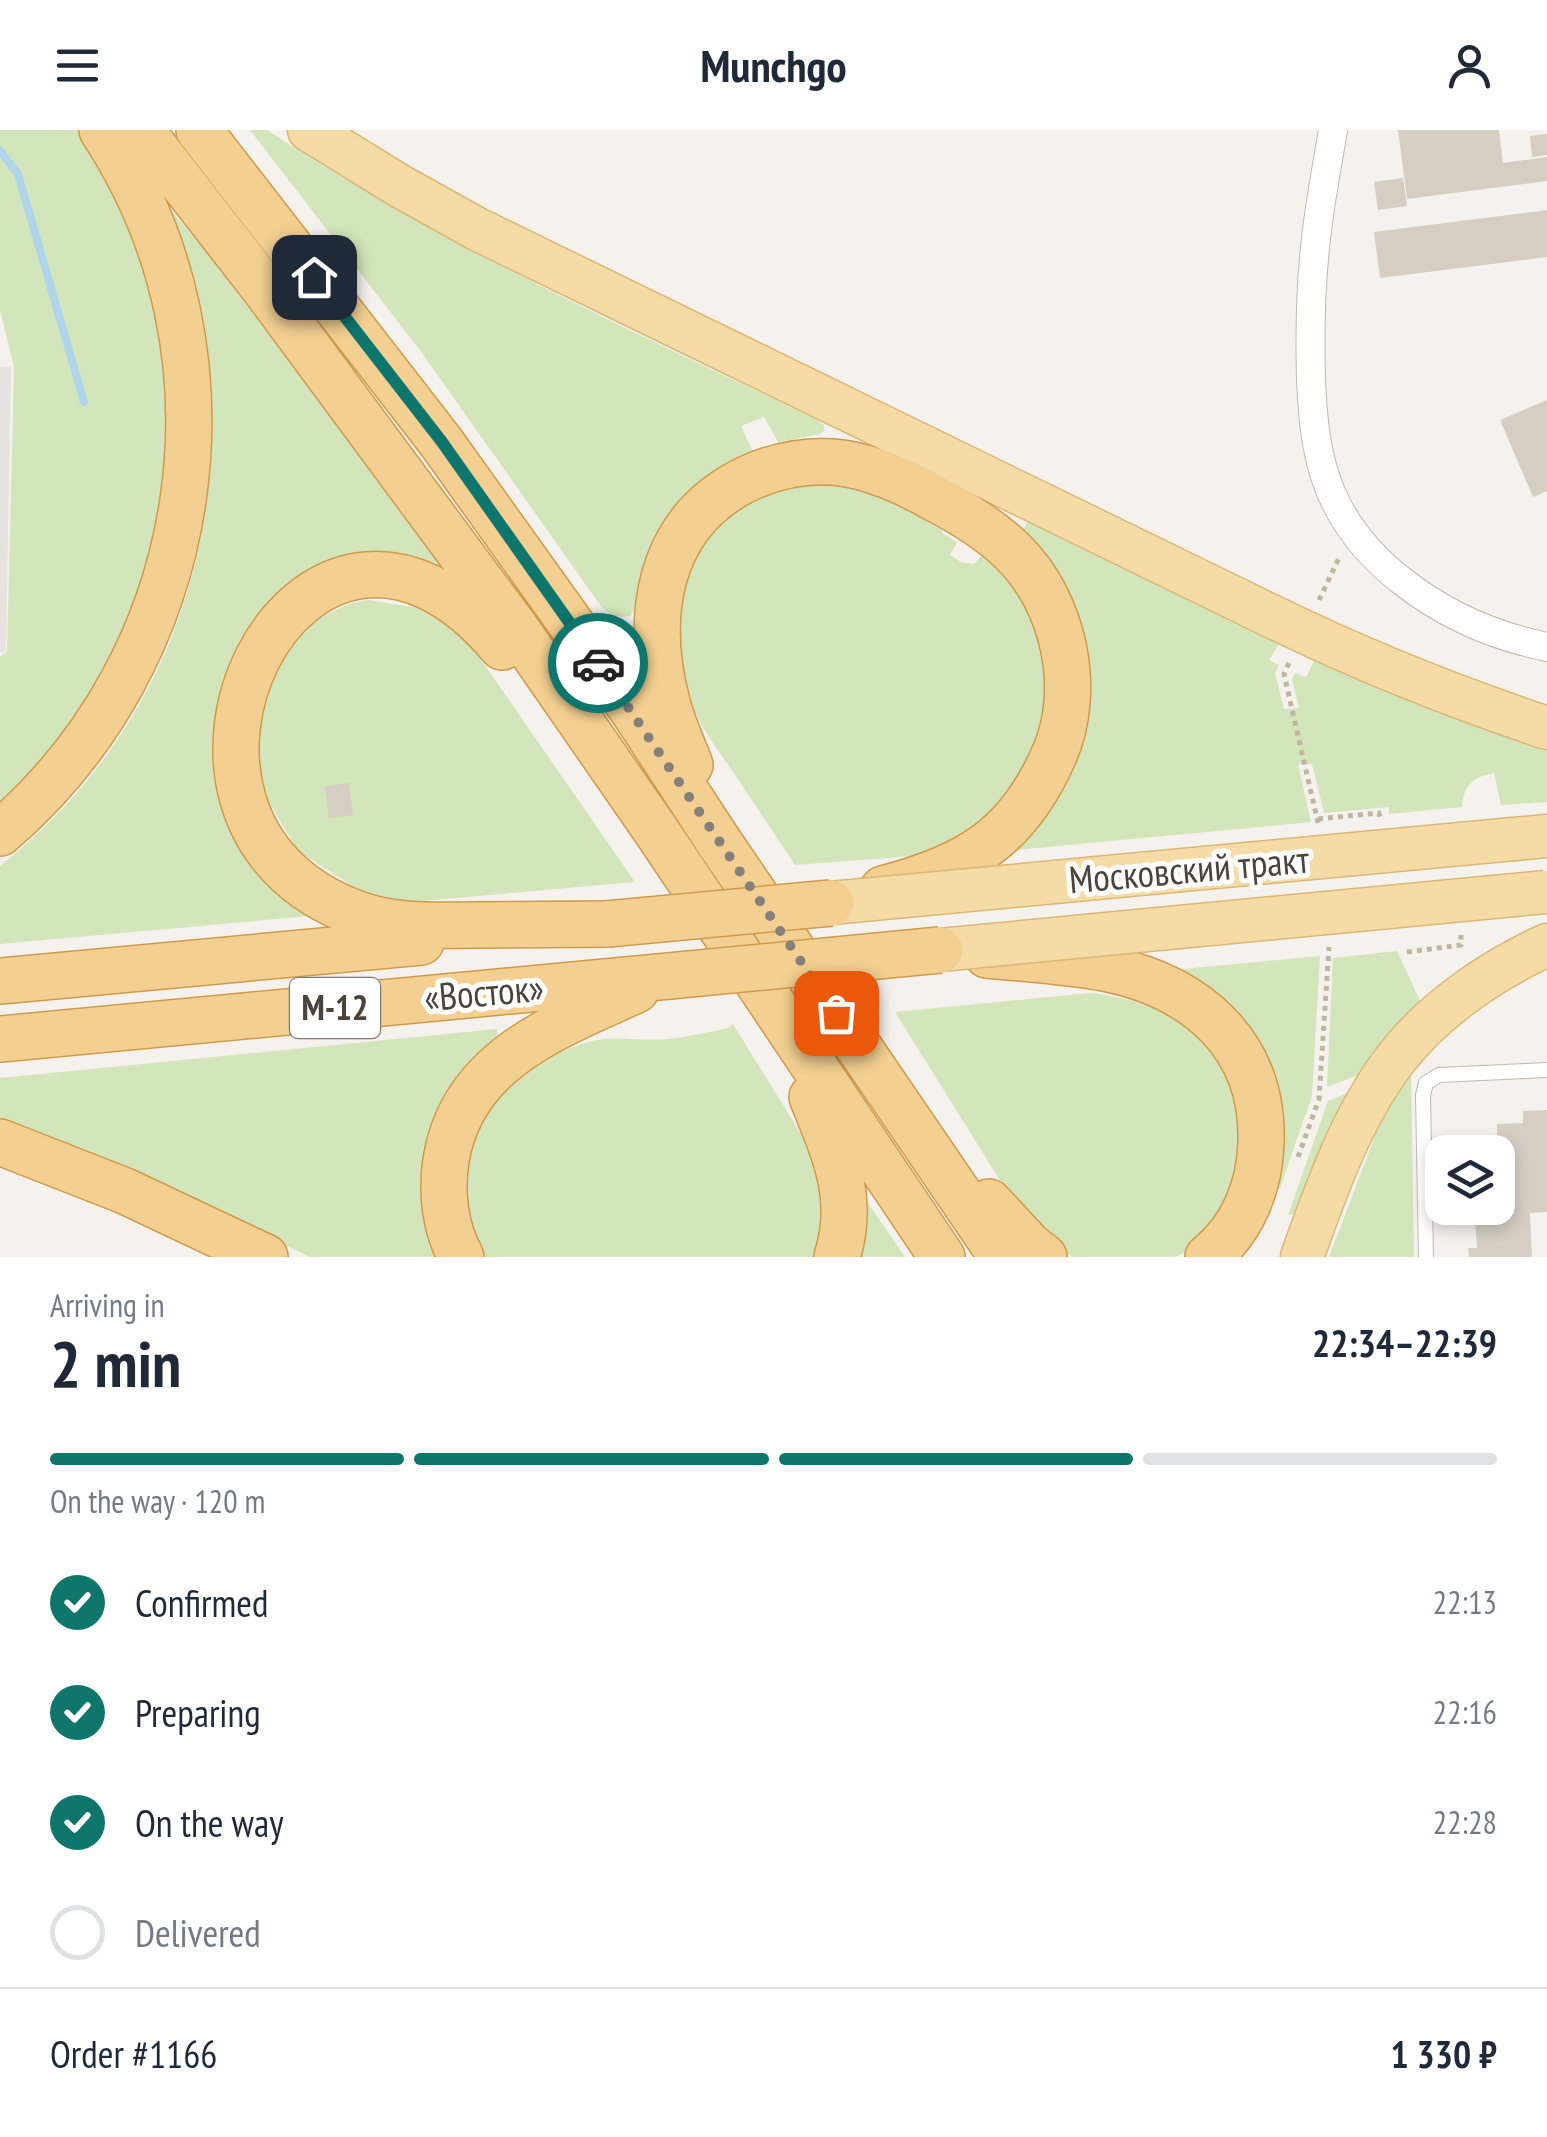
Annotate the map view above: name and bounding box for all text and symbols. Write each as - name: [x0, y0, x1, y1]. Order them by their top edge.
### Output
- text: Munchgo: [700, 36, 847, 94]
- icon: menu: [50, 38, 105, 93]
- icon: person: [1442, 38, 1497, 93]
- pin: [272, 235, 357, 320]
- icon: home: [287, 250, 342, 305]
- courier: [548, 613, 648, 713]
- icon: car: [571, 636, 626, 691]
- street label: Московский тракт: [1067, 834, 1312, 903]
- street label: «Восток»: [422, 962, 546, 1021]
- pin: [794, 971, 879, 1056]
- road number: М-12: [290, 978, 380, 1038]
- icon: bag: [809, 986, 864, 1041]
- map controls: [1425, 1135, 1515, 1225]
- button: layers: [1425, 1135, 1515, 1225]
- text: Arriving in: [50, 1284, 165, 1326]
- text: 22:34–22:39: [1312, 1318, 1497, 1367]
- text: 2 min: [50, 1321, 181, 1405]
- text: On the way · 120 m: [50, 1480, 265, 1522]
- icon: check: [50, 1575, 105, 1630]
- text: Confirmed: [135, 1578, 268, 1627]
- text: 22:13: [1433, 1581, 1497, 1623]
- icon: check: [50, 1685, 105, 1740]
- text: Preparing: [135, 1688, 261, 1737]
- text: 22:16: [1433, 1691, 1497, 1733]
- icon: check: [50, 1795, 105, 1850]
- text: On the way: [135, 1798, 283, 1847]
- text: 22:28: [1433, 1801, 1497, 1843]
- text: Delivered: [135, 1908, 261, 1957]
- text: Order #1166: [50, 2029, 217, 2078]
- text: 1 330 ₽: [1391, 2029, 1497, 2078]

